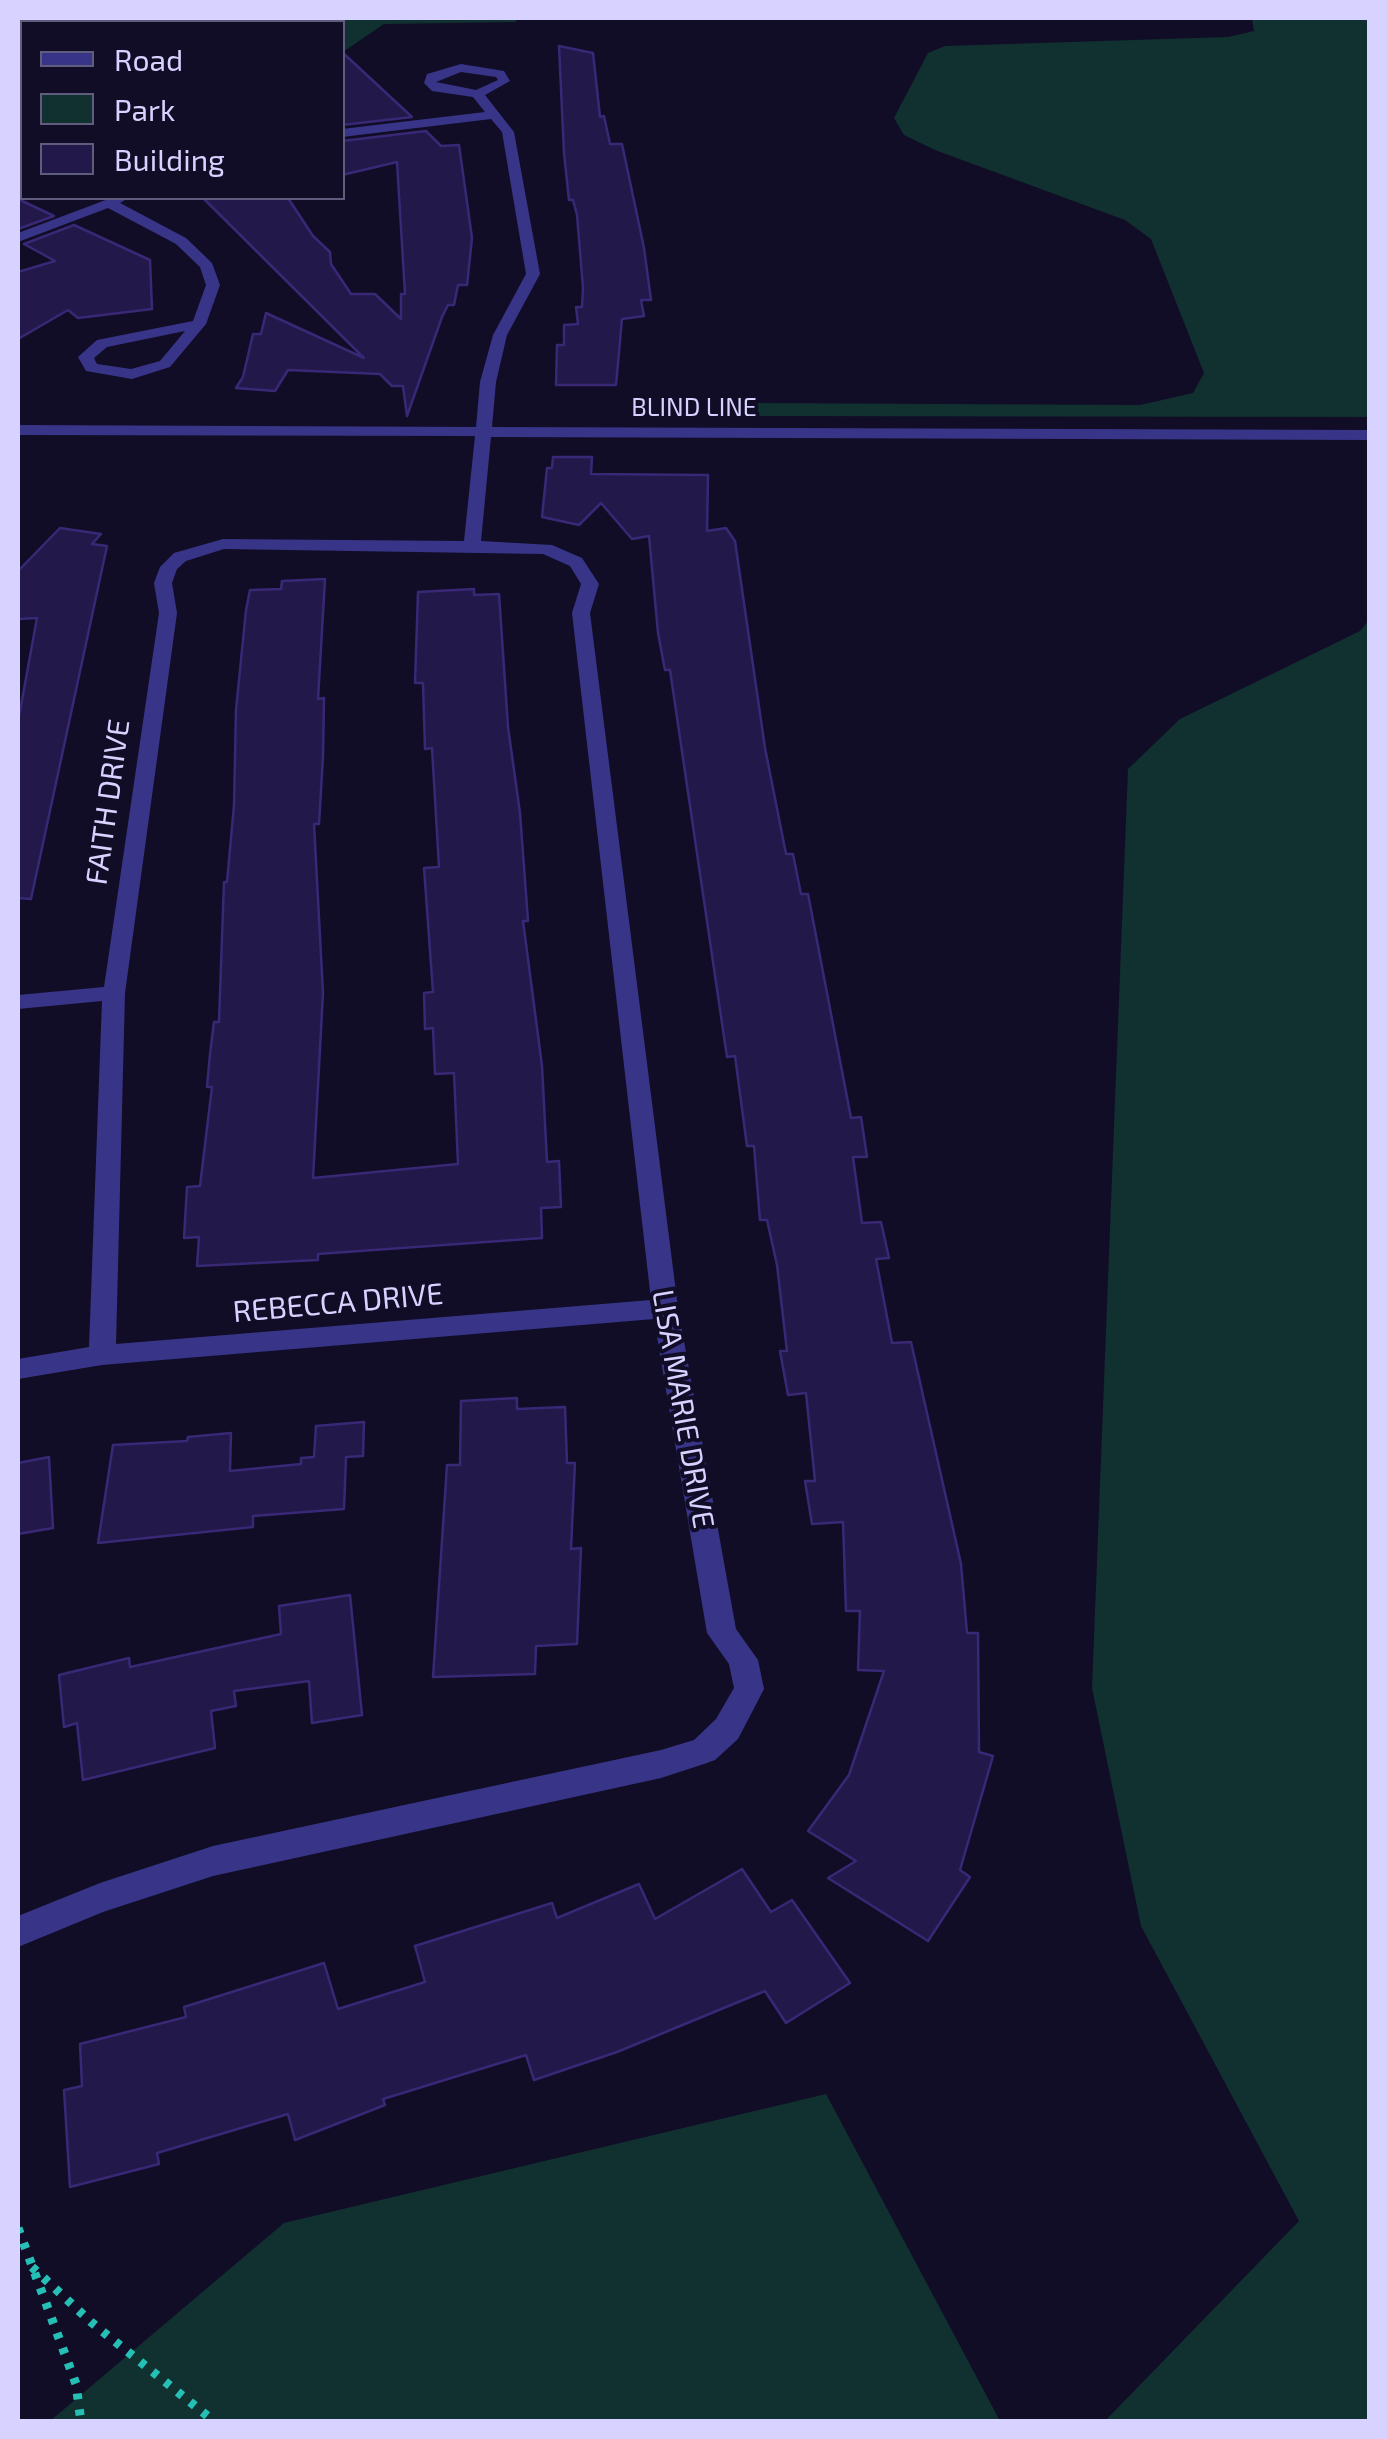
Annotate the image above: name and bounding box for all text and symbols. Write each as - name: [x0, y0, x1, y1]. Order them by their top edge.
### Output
- legend: [20, 20, 345, 200]
- text: Road: [114, 41, 183, 77]
- text: Park: [114, 91, 175, 127]
- text: Building: [114, 141, 225, 177]
- street label: BLIND LINE: [631, 393, 757, 423]
- street label: FAITH DRIVE: [79, 717, 137, 887]
- street label: REBECCA DRIVE: [231, 1276, 445, 1330]
- street label: LISA MARIE DRIVE: [644, 1287, 722, 1531]

